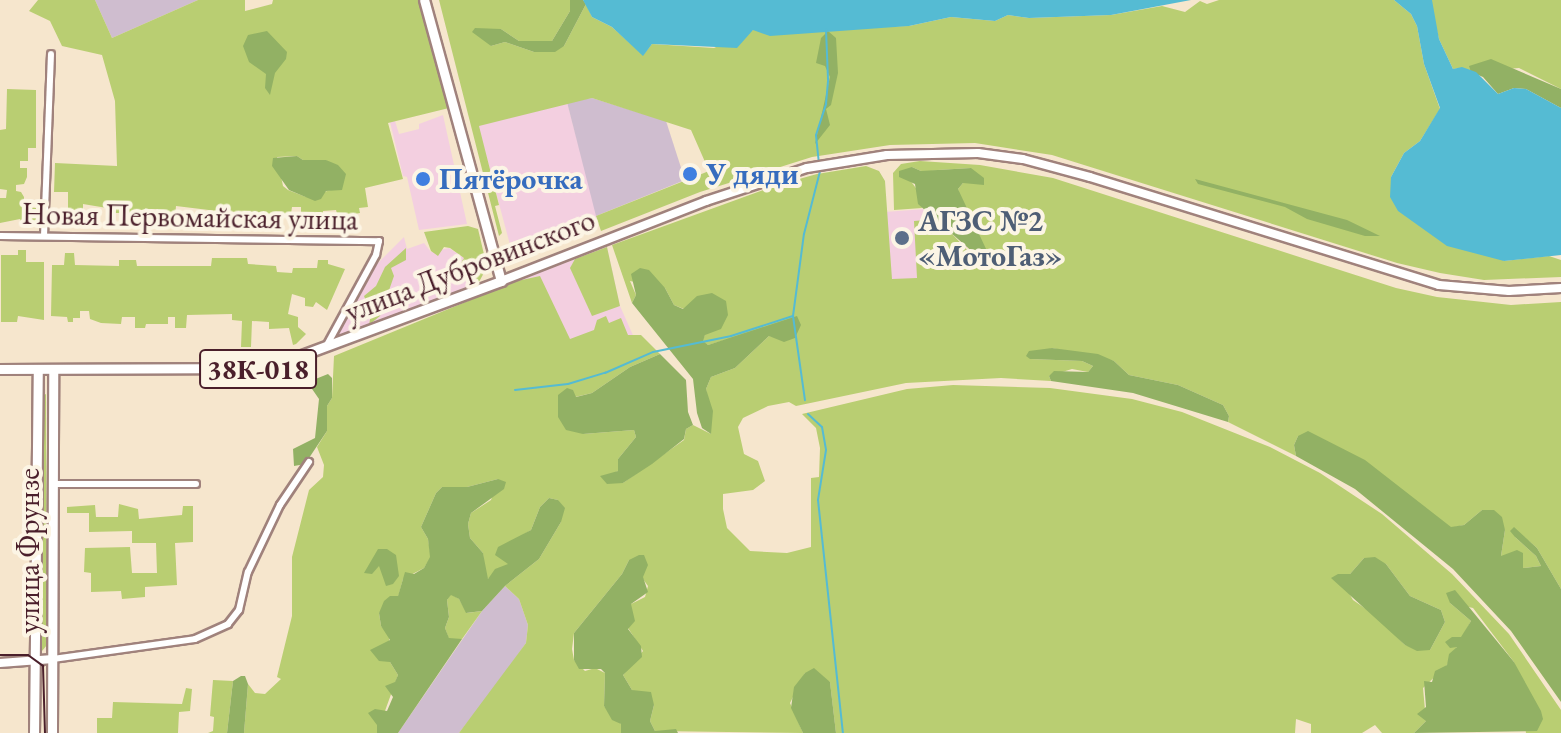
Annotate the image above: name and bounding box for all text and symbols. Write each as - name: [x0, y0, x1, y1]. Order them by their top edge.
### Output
- place label: У дяди: [706, 156, 799, 192]
- place label: Пятёрочка: [439, 161, 583, 197]
- marker: У дяди: [681, 165, 699, 183]
- marker: Пятёрочка: [414, 170, 432, 188]
- street label: Новая Первомайская улица: [22, 196, 358, 238]
- street label: улица Дубровинского: [340, 202, 600, 330]
- place label: АГЗС №2 «МотоГаз»: [918, 203, 1062, 274]
- marker: АГЗС №2 «МотоГаз»: [893, 229, 911, 247]
- road number: 38К-018: [198, 345, 318, 393]
- street label: улица Фрунзе: [11, 468, 47, 634]

